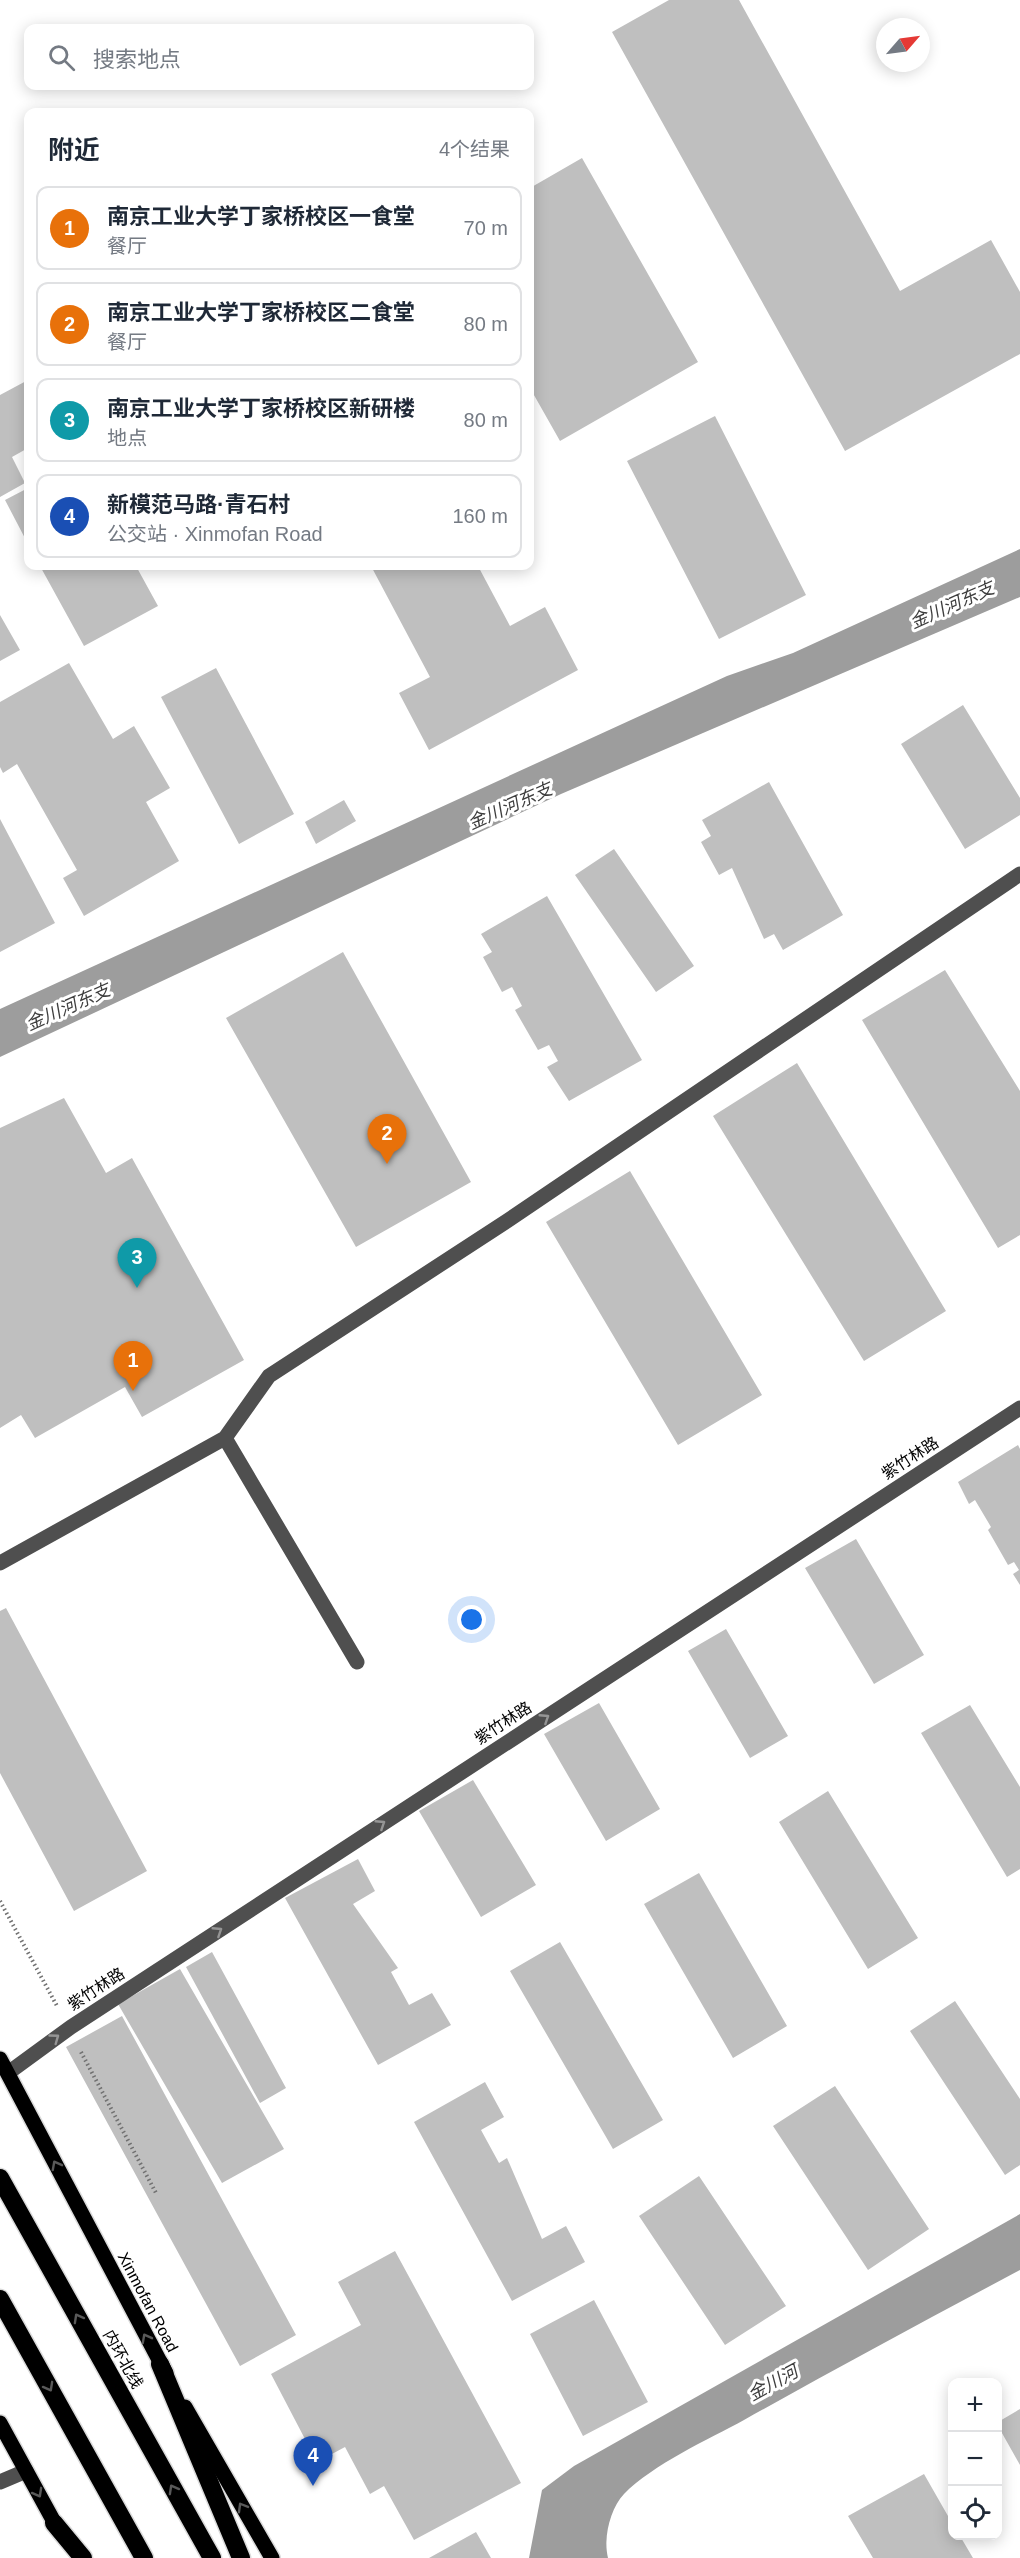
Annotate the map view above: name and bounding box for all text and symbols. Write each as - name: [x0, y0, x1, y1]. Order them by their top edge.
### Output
- north arrow: [876, 18, 930, 72]
- search box: [24, 24, 534, 90]
- icon: search: [45, 41, 78, 74]
- text: 搜索地点: [93, 47, 181, 72]
- text: 附近: [48, 135, 100, 165]
- text: 4个结果: [439, 138, 510, 160]
- text: 南京工业大学丁家桥校区一食堂: [107, 204, 415, 229]
- text: 1: [64, 217, 75, 239]
- text: 70 m: [464, 217, 508, 239]
- text: 餐厅: [107, 235, 147, 257]
- text: 南京工业大学丁家桥校区二食堂: [107, 300, 415, 325]
- text: 2: [64, 313, 75, 335]
- text: 80 m: [464, 313, 508, 335]
- text: 餐厅: [107, 331, 147, 353]
- text: 南京工业大学丁家桥校区新研楼: [107, 396, 415, 421]
- text: 3: [64, 409, 75, 431]
- text: 80 m: [464, 409, 508, 431]
- text: 地点: [107, 427, 147, 449]
- text: 新模范马路·青石村: [107, 492, 290, 517]
- text: 4: [64, 505, 75, 527]
- text: 160 m: [452, 505, 508, 527]
- text: 公交站 · Xinmofan Road: [107, 523, 323, 545]
- water label: 金川河东支: [907, 577, 999, 632]
- water label: 金川河东支: [465, 778, 557, 833]
- water label: 金川河东支: [23, 979, 115, 1034]
- pin: 2: [368, 1114, 406, 1164]
- pin: 3: [118, 1238, 156, 1288]
- pin: 1: [114, 1342, 152, 1391]
- street label: 紫竹林路: [879, 1433, 941, 1483]
- your location: [457, 1605, 486, 1634]
- street label: 紫竹林路: [472, 1698, 534, 1748]
- one-way arrow: [539, 1713, 549, 1725]
- one-way arrow: [375, 1820, 386, 1831]
- one-way arrow: [212, 1926, 222, 1938]
- street label: 紫竹林路: [65, 1964, 127, 2014]
- one-way arrow: [49, 2034, 60, 2045]
- one-way arrow: [52, 2160, 63, 2171]
- street label: Xinmofan Road: [115, 2249, 181, 2355]
- one-way arrow: [74, 2314, 85, 2324]
- street label: 内环北线: [100, 2327, 146, 2391]
- one-way arrow: [142, 2333, 154, 2344]
- water label: 金川河: [745, 2360, 804, 2405]
- map controls: [948, 2378, 1002, 2540]
- button: +: [948, 2378, 1002, 2432]
- one-way arrow: [42, 2381, 53, 2391]
- button: −: [948, 2432, 1002, 2486]
- pin: 4: [294, 2436, 332, 2486]
- one-way arrow: [169, 2484, 180, 2495]
- button: locate: [948, 2486, 1002, 2540]
- one-way arrow: [31, 2487, 42, 2497]
- one-way arrow: [238, 2503, 250, 2513]

